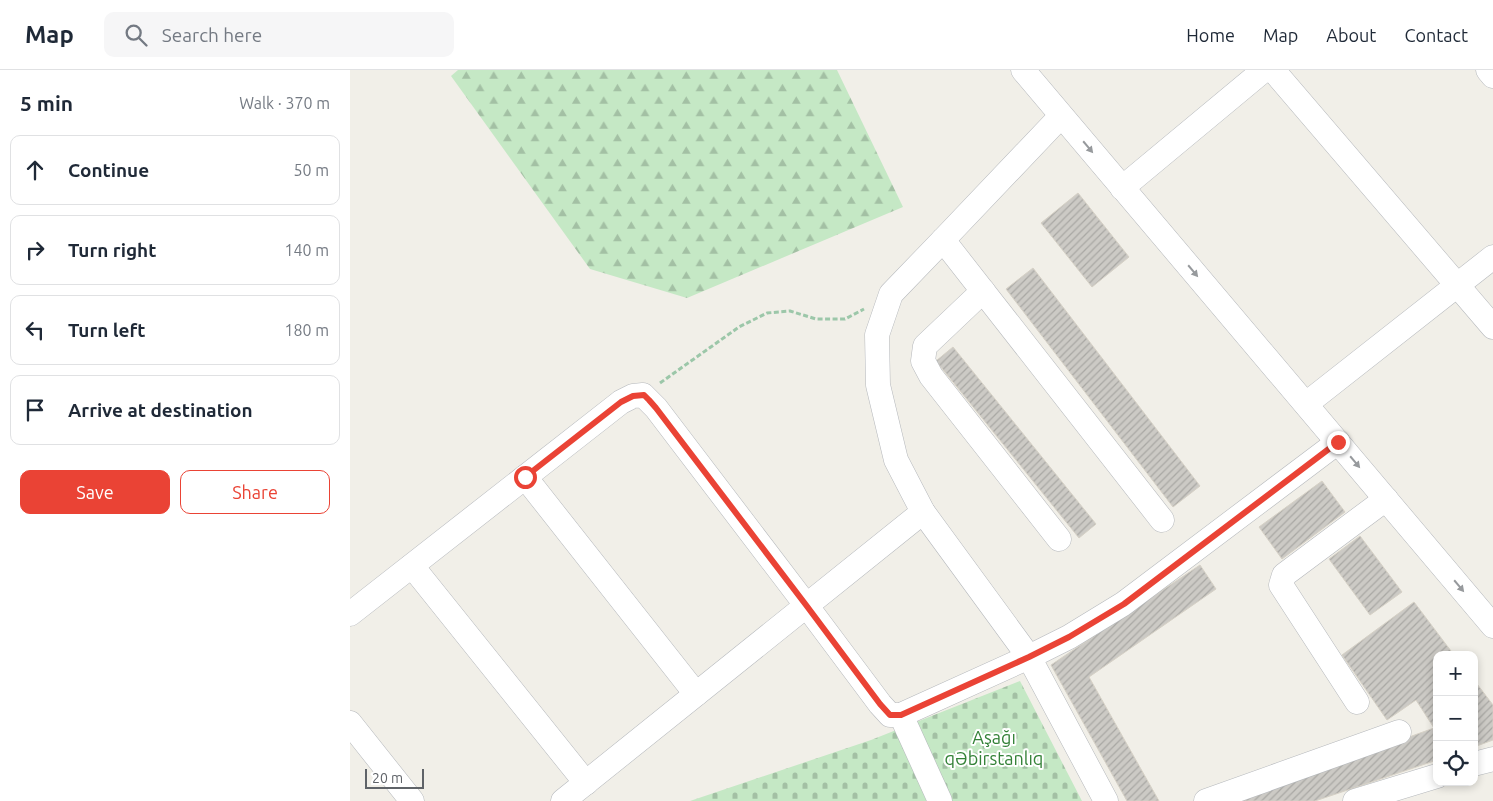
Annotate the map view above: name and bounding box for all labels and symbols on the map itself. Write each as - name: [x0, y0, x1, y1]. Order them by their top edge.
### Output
- one-way arrow: [1082, 141, 1094, 153]
- one-way arrow: [1188, 265, 1199, 278]
- route end: [1327, 431, 1350, 454]
- one-way arrow: [1349, 456, 1360, 468]
- route start: [514, 466, 537, 489]
- one-way arrow: [1454, 580, 1465, 593]
- park label: Aşağı qəbirstanlıq: [945, 727, 1043, 768]
- scale bar: [365, 766, 424, 789]

